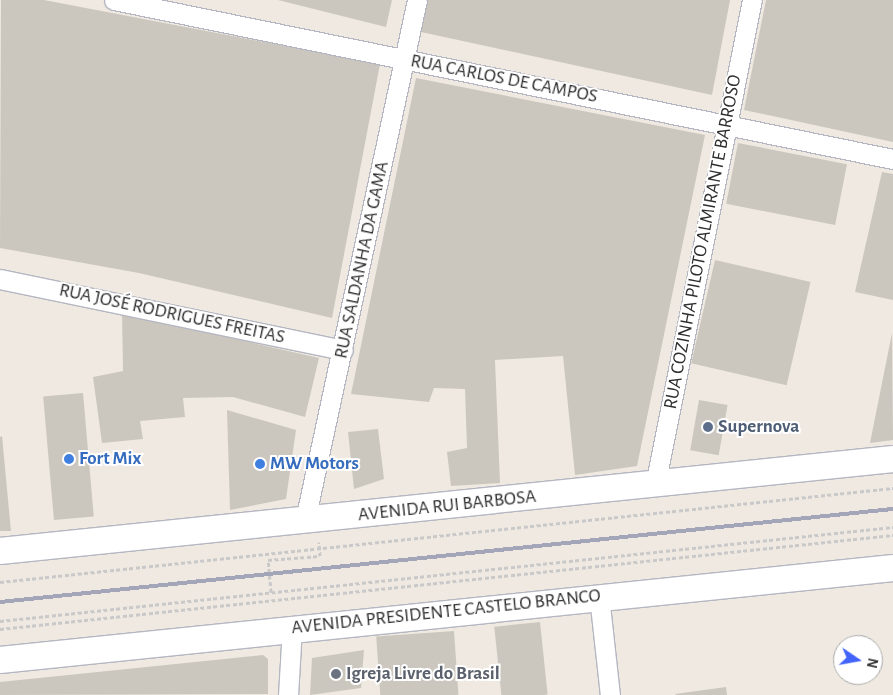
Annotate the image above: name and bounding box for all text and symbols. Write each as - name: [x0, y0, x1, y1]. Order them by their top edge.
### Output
- street label: RUA CARLOS DE CAMPOS: [409, 50, 599, 108]
- street label: RUA COZINHA PILOTO ALMIRANTE BARROSO: [659, 73, 747, 411]
- street label: RUA SALDANHA DA GAMA: [330, 159, 394, 361]
- street label: RUA JOSÉ RODRIGUES FREITAS: [57, 279, 287, 349]
- place label: Supernova: [718, 416, 799, 438]
- marker: Supernova: [702, 421, 714, 433]
- place label: Fort Mix: [79, 448, 141, 470]
- marker: Fort Mix: [63, 453, 75, 465]
- place label: MW Motors: [270, 453, 359, 475]
- marker: MW Motors: [254, 458, 266, 470]
- street label: AVENIDA RUI BARBOSA: [357, 485, 537, 527]
- street label: AVENIDA PRESIDENTE CASTELO BRANCO: [290, 584, 602, 640]
- north arrow: [833, 635, 883, 685]
- text: N: [864, 657, 880, 669]
- place label: Igreja Livre do Brasil: [346, 663, 500, 685]
- marker: Igreja Livre do Brasil: [330, 668, 342, 680]

